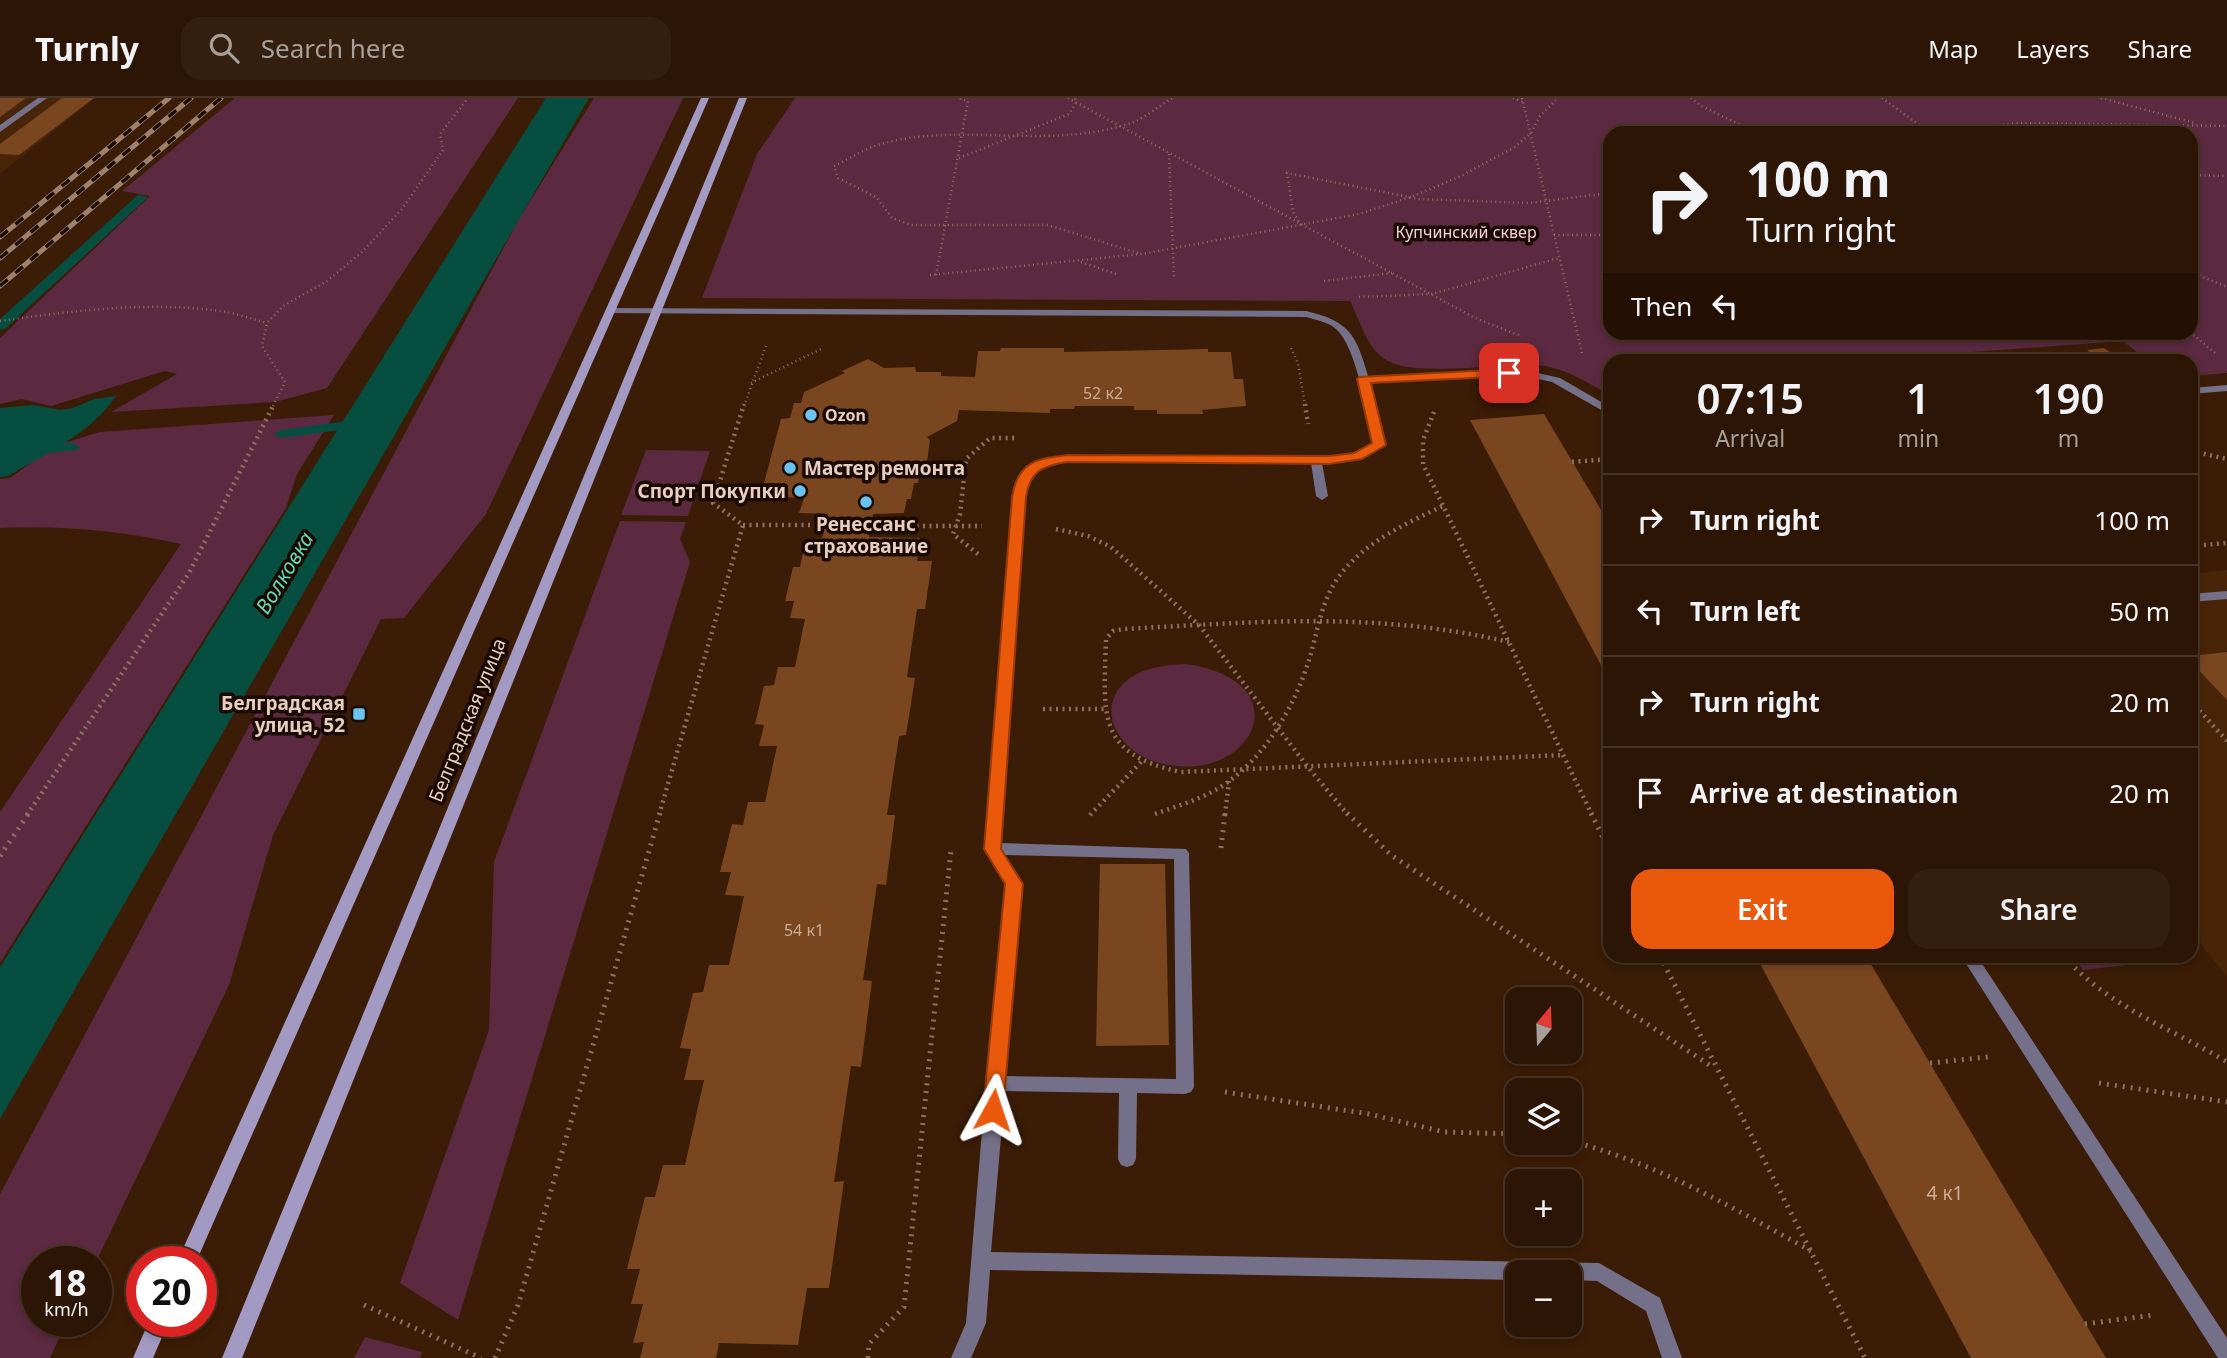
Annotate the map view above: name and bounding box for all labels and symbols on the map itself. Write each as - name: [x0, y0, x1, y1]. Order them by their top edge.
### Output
- park label: Купчинский сквер: [1395, 221, 1537, 243]
- pin: [1479, 343, 1539, 403]
- house number: 52 к2: [1083, 382, 1123, 404]
- place label: Ozon: [825, 404, 866, 426]
- marker: Ozon: [803, 407, 819, 423]
- place label: Мастер ремонта: [804, 455, 965, 481]
- marker: Мастер ремонта: [782, 460, 798, 476]
- place label: Спорт Покупки: [637, 478, 786, 504]
- marker: Спорт Покупки: [792, 483, 808, 499]
- marker: Ренессанс страхование: [858, 494, 874, 510]
- place label: Ренессанс страхование: [804, 511, 928, 559]
- water label: Волковка: [249, 526, 320, 619]
- street label: Белградская улица: [422, 634, 512, 806]
- place label: Белградская улица, 52: [221, 690, 345, 738]
- marker: Белградская улица, 52: [351, 706, 367, 722]
- house number: 54 к1: [784, 919, 824, 941]
- north arrow: [1505, 987, 1582, 1064]
- position arrow: [956, 1073, 1030, 1147]
- house number: 4 к1: [1927, 1180, 1963, 1206]
- speed limit sign: 20: [126, 1246, 217, 1337]

